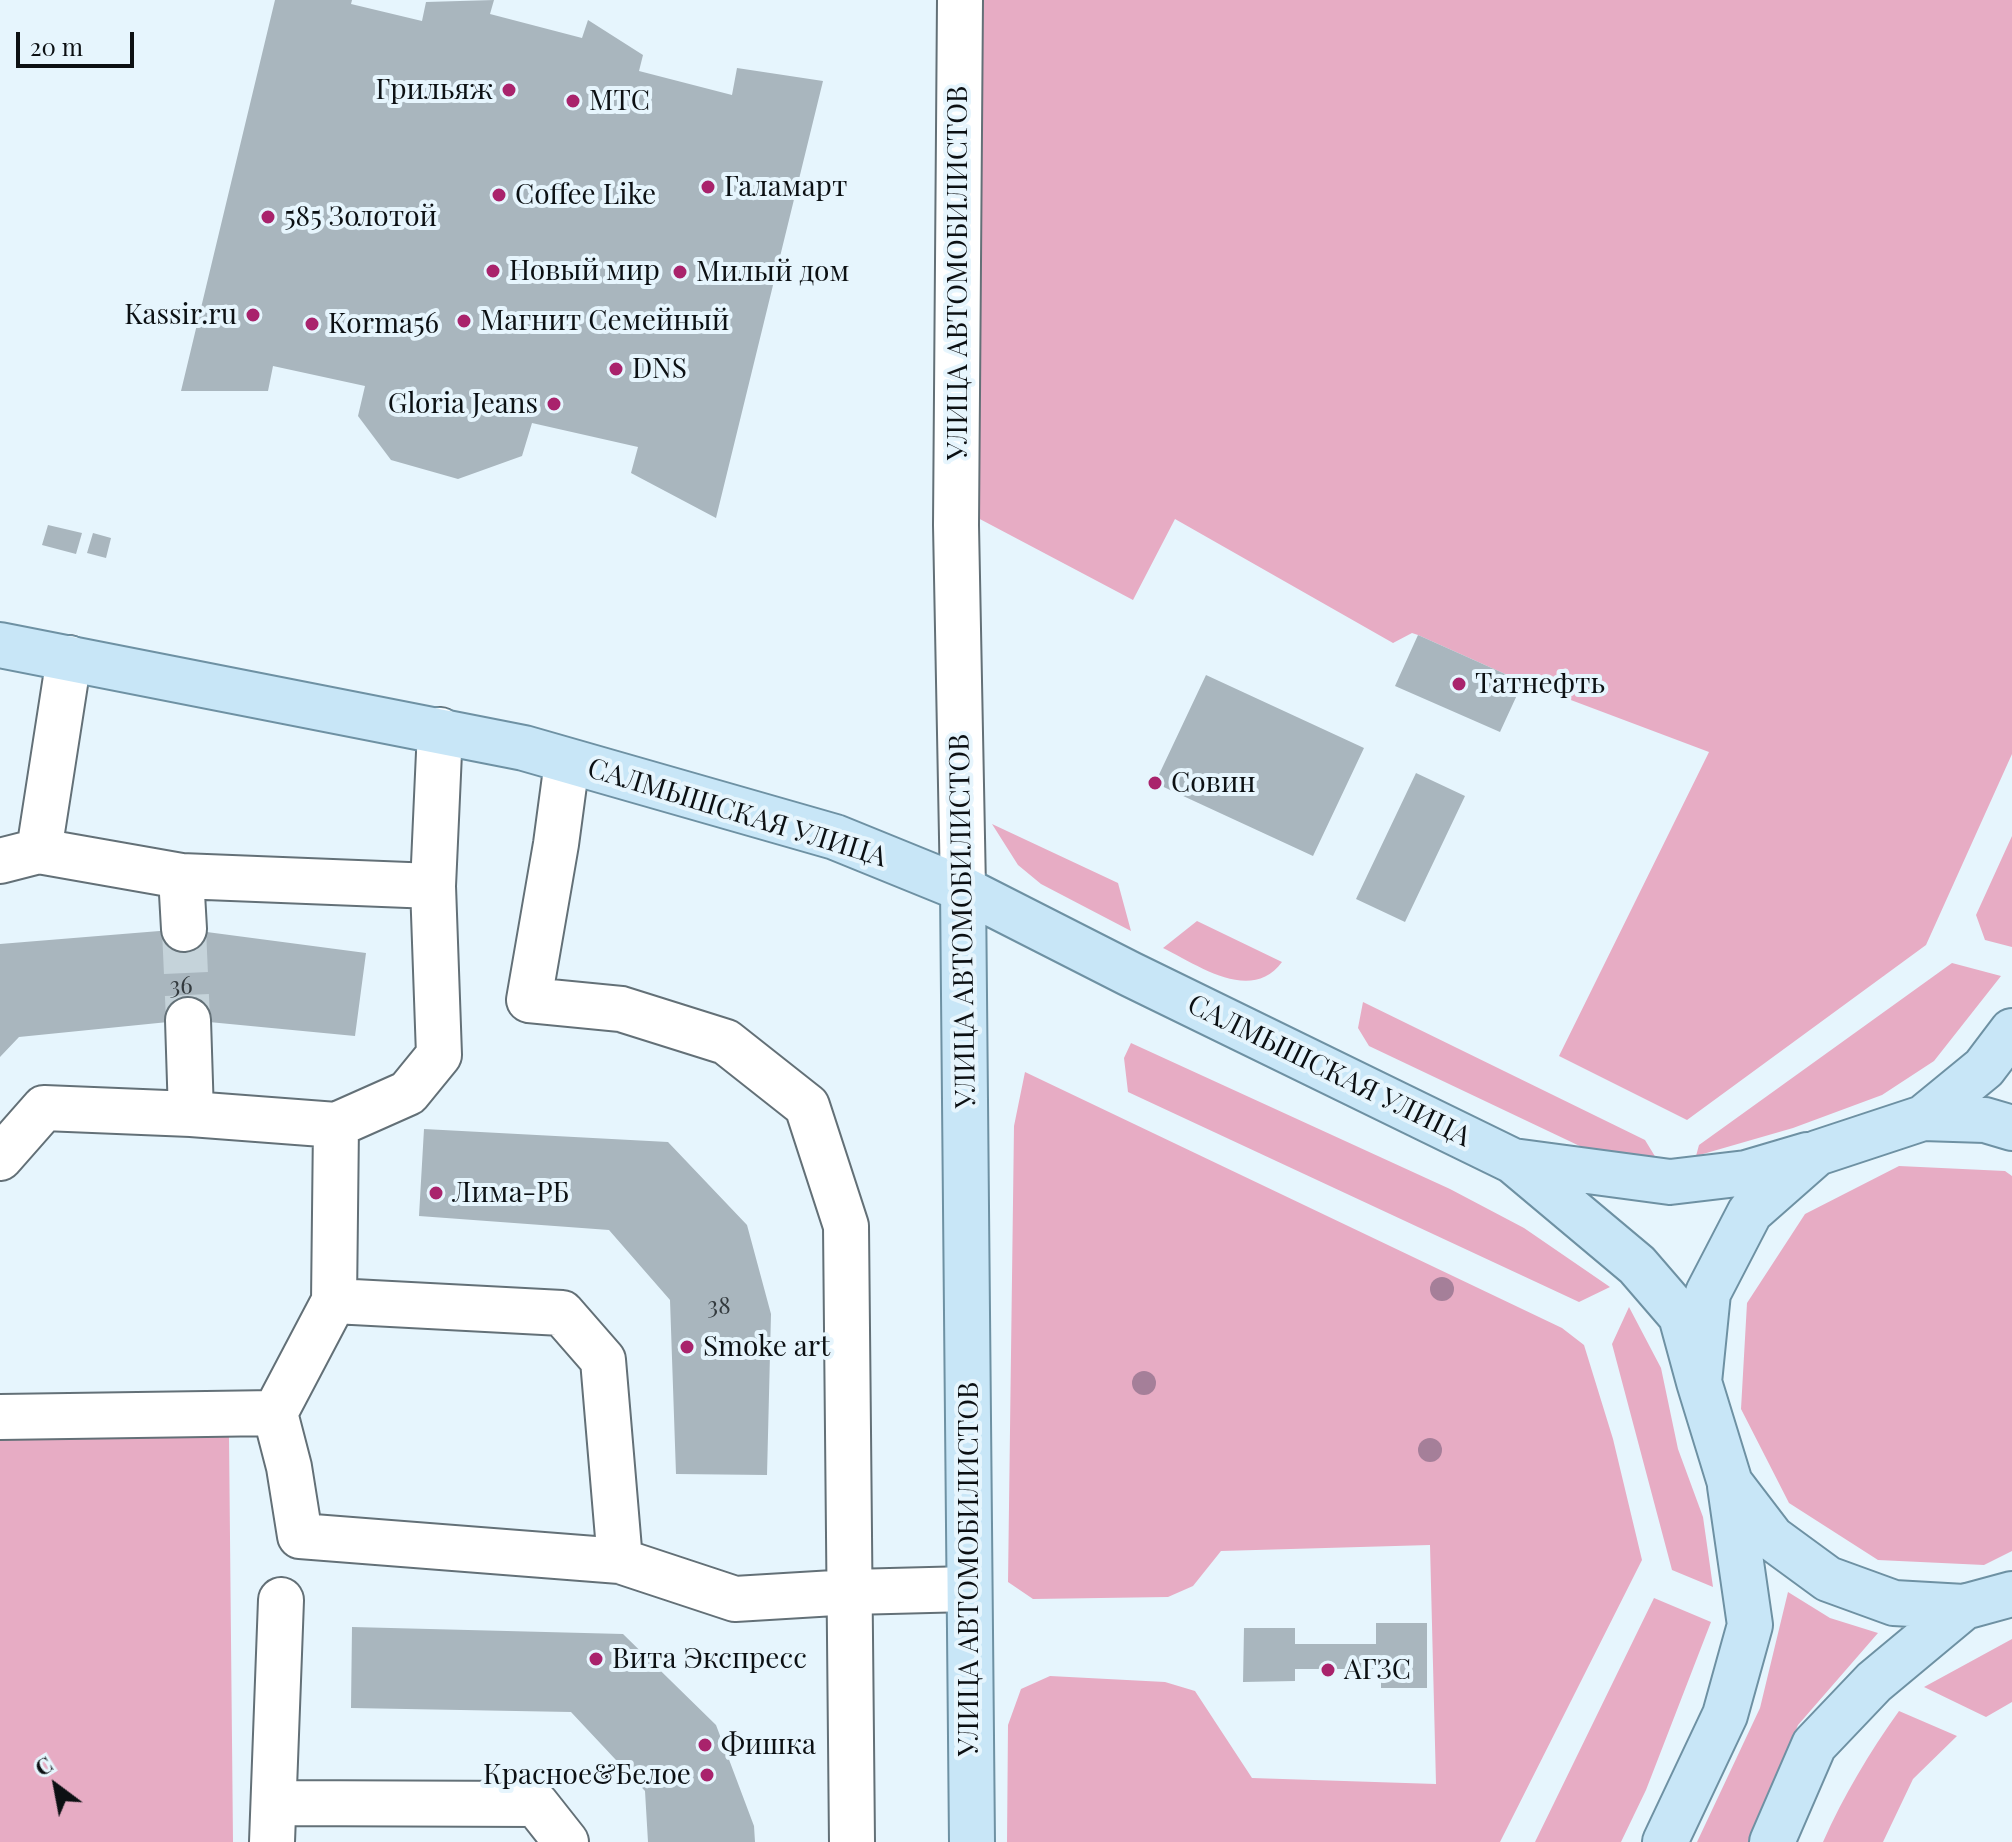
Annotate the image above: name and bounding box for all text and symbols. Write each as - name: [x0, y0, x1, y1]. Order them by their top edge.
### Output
- scale bar: [20, 16, 138, 66]
- text: 20 m: [30, 30, 83, 62]
- place label: Грильяж: [375, 73, 493, 107]
- marker: Грильяж: [500, 81, 518, 99]
- place label: МТС: [589, 84, 650, 118]
- street label: УЛИЦА АВТОМОБИЛИСТОВ: [941, 86, 975, 460]
- marker: МТС: [564, 92, 582, 110]
- place label: Галамарт: [724, 170, 847, 204]
- place label: Coffee Like: [515, 178, 656, 212]
- marker: Галамарт: [699, 178, 717, 196]
- marker: Coffee Like: [490, 186, 508, 204]
- place label: 585 Золотой: [284, 200, 437, 234]
- marker: 585 Золотой: [259, 208, 277, 226]
- place label: Новый мир: [509, 254, 660, 288]
- place label: Милый дом: [696, 255, 849, 289]
- marker: Новый мир: [484, 262, 502, 280]
- marker: Милый дом: [671, 263, 689, 281]
- place label: Kassir.ru: [124, 298, 237, 332]
- place label: Магнит Семейный: [480, 304, 729, 338]
- marker: Kassir.ru: [244, 306, 262, 324]
- place label: Korma56: [328, 307, 439, 341]
- marker: Магнит Семейный: [455, 312, 473, 330]
- marker: Korma56: [303, 315, 321, 333]
- place label: DNS: [632, 352, 687, 386]
- marker: DNS: [607, 360, 625, 378]
- place label: Gloria Jeans: [388, 387, 538, 421]
- marker: Gloria Jeans: [545, 395, 563, 413]
- place label: Татнефть: [1475, 667, 1605, 701]
- marker: Татнефть: [1450, 675, 1468, 693]
- street label: УЛИЦА АВТОМОБИЛИСТОВ: [943, 733, 983, 1109]
- street label: САЛМЫШСКАЯ УЛИЦА: [583, 752, 891, 874]
- place label: Совин: [1171, 766, 1256, 800]
- marker: Совин: [1146, 774, 1164, 792]
- house number: 36: [169, 973, 193, 1001]
- street label: САЛМЫШСКАЯ УЛИЦА: [1182, 988, 1476, 1154]
- place label: Лима-РБ: [452, 1176, 569, 1210]
- marker: Лима-РБ: [427, 1184, 445, 1202]
- house number: 38: [707, 1293, 731, 1321]
- place label: Smoke art: [703, 1330, 830, 1364]
- marker: Smoke art: [678, 1338, 696, 1356]
- street label: УЛИЦА АВТОМОБИЛИСТОВ: [952, 1382, 986, 1756]
- place label: Вита Экспресс: [612, 1642, 807, 1676]
- marker: Вита Экспресс: [587, 1650, 605, 1668]
- place label: АГЗС: [1344, 1653, 1411, 1687]
- marker: АГЗС: [1319, 1661, 1337, 1679]
- place label: Фишка: [721, 1728, 816, 1762]
- marker: Фишка: [696, 1736, 714, 1754]
- north arrow: [16, 1746, 96, 1826]
- text: С: [29, 1749, 58, 1782]
- place label: Красное&Белое: [483, 1758, 691, 1792]
- marker: Красное&Белое: [698, 1766, 716, 1784]

